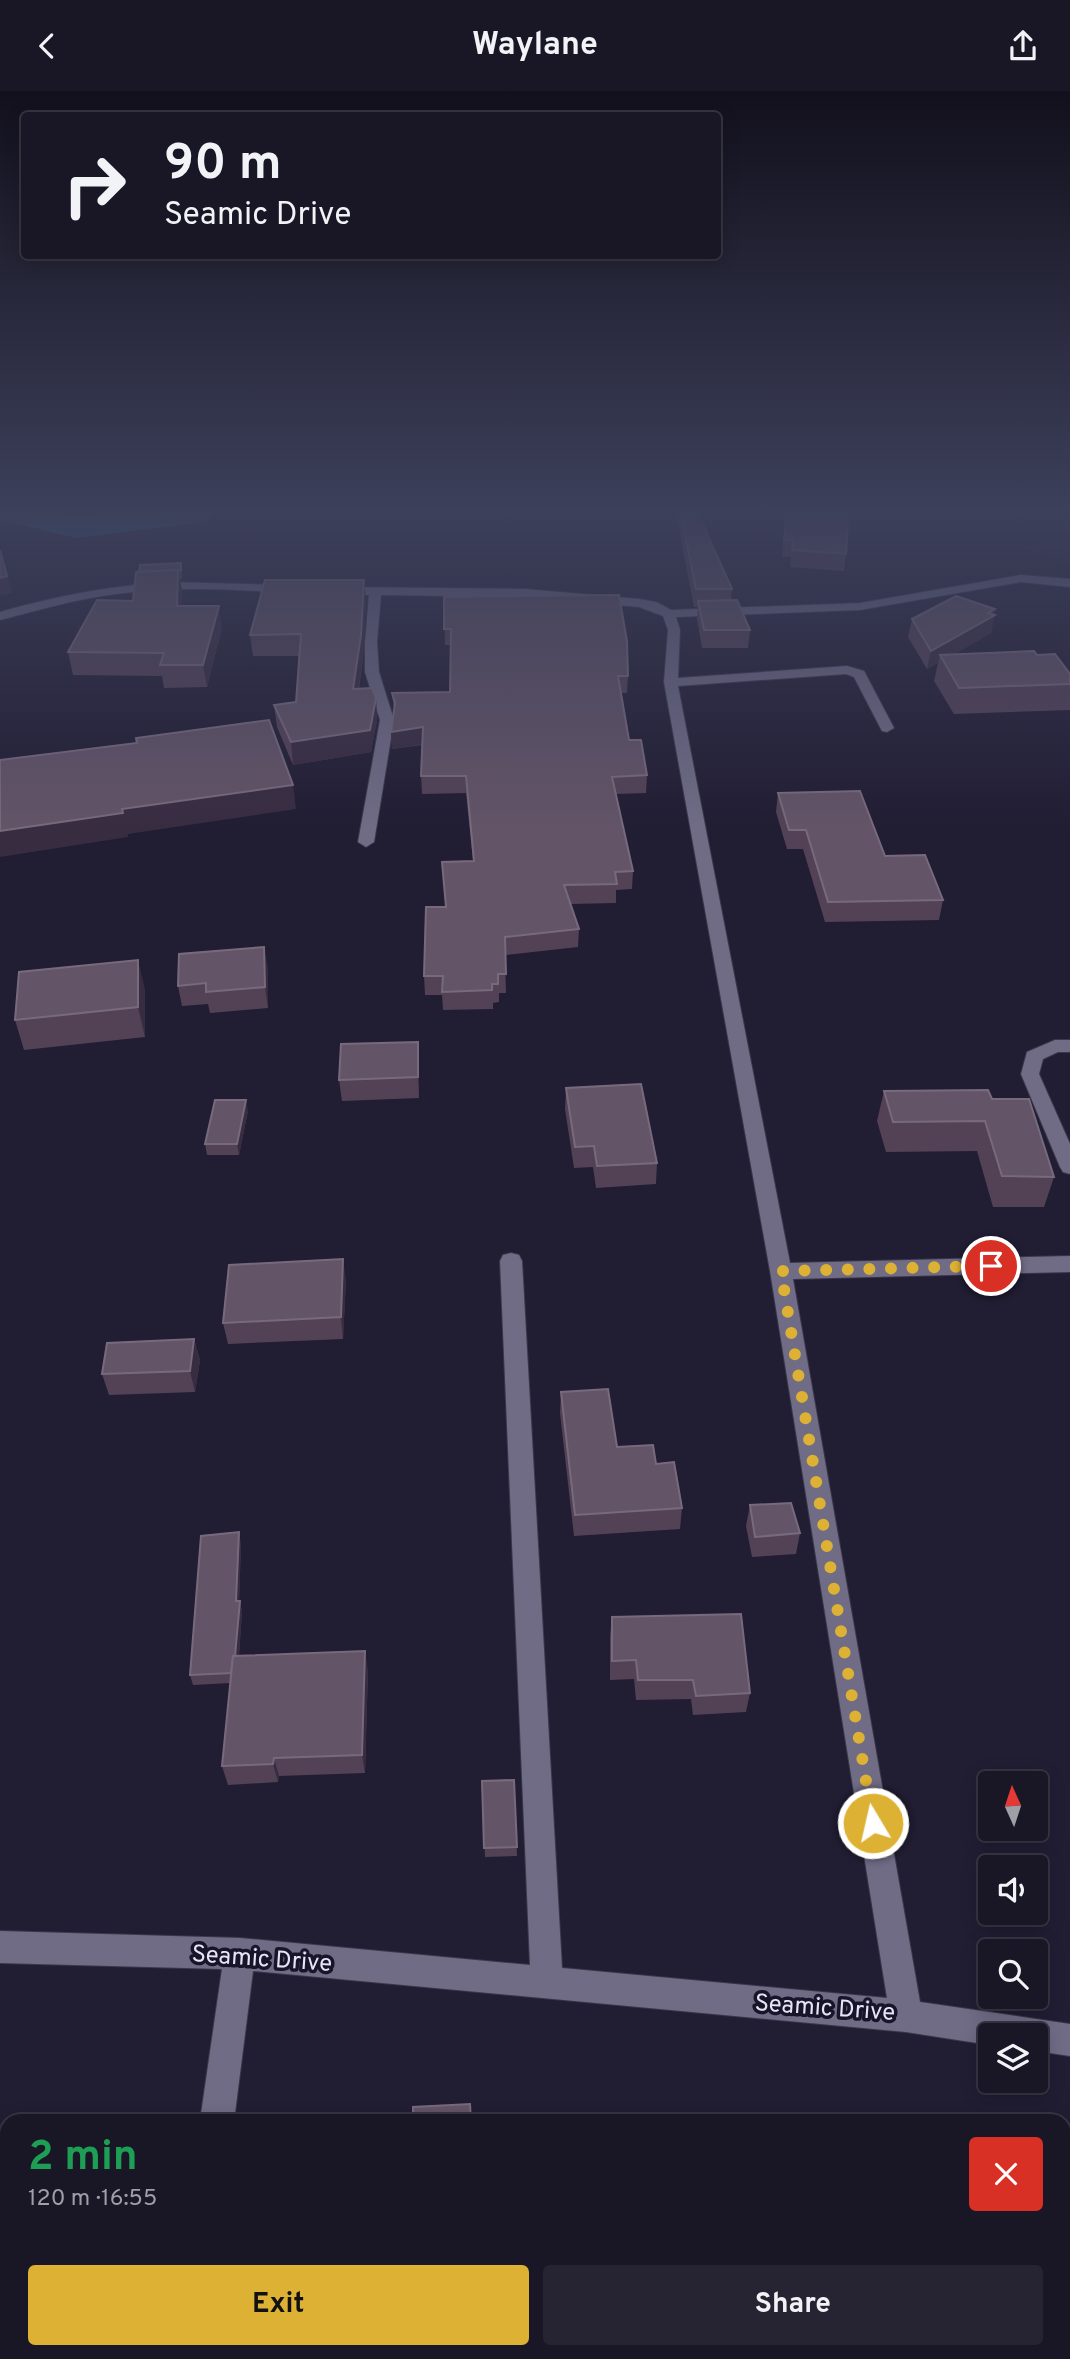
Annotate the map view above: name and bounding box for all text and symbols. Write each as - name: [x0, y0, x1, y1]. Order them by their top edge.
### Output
- text: Waylane: [472, 26, 598, 66]
- icon: back: [28, 27, 66, 65]
- icon: share: [1004, 27, 1042, 65]
- text: 90 m: [164, 135, 282, 197]
- icon: right: [49, 140, 140, 231]
- text: Seamic Drive: [164, 196, 351, 236]
- pin: [961, 1236, 1021, 1296]
- icon: arrive: [972, 1247, 1010, 1285]
- north arrow: [978, 1771, 1048, 1841]
- map controls: [978, 1771, 1048, 2093]
- position arrow: [836, 1786, 910, 1860]
- button: sound: [978, 1855, 1048, 1925]
- button: search: [978, 1939, 1048, 2009]
- street label: Seamic Drive: [191, 1940, 333, 1980]
- street label: Seamic Drive: [754, 1989, 896, 2029]
- button: layers: [978, 2023, 1048, 2093]
- text: 2 min: [28, 2132, 138, 2185]
- button: close: [969, 2137, 1043, 2211]
- text: 120 m · 16:55: [28, 2185, 157, 2214]
- button: Exit: [28, 2265, 529, 2345]
- button: Share: [543, 2265, 1043, 2345]

